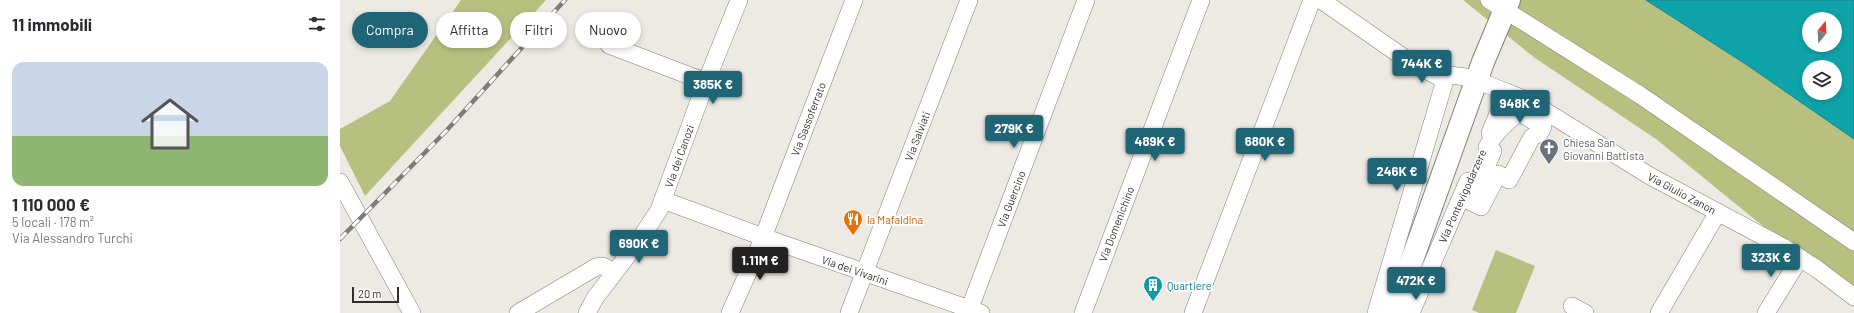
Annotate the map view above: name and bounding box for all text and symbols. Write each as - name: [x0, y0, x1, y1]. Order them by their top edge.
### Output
- chip: Compra: [352, 12, 428, 48]
- chip: Affitta: [436, 12, 502, 48]
- chip: Filtri: [510, 12, 567, 48]
- chip: Nuovo: [575, 12, 641, 48]
- north arrow: [1802, 12, 1842, 52]
- map controls: [1802, 12, 1842, 100]
- icon: filters: [306, 13, 328, 35]
- text: 11 immobili: [12, 14, 92, 34]
- pin: 744K €: [1389, 50, 1455, 84]
- text: 744K €: [1401, 55, 1443, 71]
- button: layers: [1802, 60, 1842, 100]
- pin: 385K €: [680, 71, 746, 105]
- text: 385K €: [693, 76, 733, 92]
- street label: Via Sassoferrato: [788, 80, 828, 158]
- icon: home: [134, 88, 206, 160]
- pin: 948K €: [1487, 90, 1553, 124]
- text: 948K €: [1500, 95, 1540, 111]
- street label: Via Salviati: [902, 109, 932, 163]
- pin: 279K €: [981, 115, 1047, 149]
- text: 279K €: [994, 120, 1034, 136]
- street label: Via dei Canozi: [662, 123, 696, 189]
- pin: 489K €: [1122, 128, 1188, 162]
- pin: 680K €: [1232, 128, 1298, 162]
- text: 489K €: [1135, 133, 1175, 149]
- text: 680K €: [1245, 133, 1285, 149]
- place label: Chiesa San Giovanni Battista: [1563, 136, 1644, 162]
- church icon: Chiesa San Giovanni Battista: [1538, 137, 1560, 165]
- street label: Via Pontevigodarzere: [1436, 147, 1489, 245]
- pin: 246K €: [1364, 158, 1430, 192]
- text: 246K €: [1376, 163, 1418, 179]
- street label: Via Guercino: [994, 169, 1028, 229]
- street label: Via Giulio Zanon: [1646, 170, 1718, 216]
- street label: Via Domenichino: [1096, 184, 1136, 264]
- text: 1 110 000 €: [12, 194, 90, 214]
- restaurant icon: la Mafaldina: [842, 208, 864, 236]
- place label: la Mafaldina: [867, 213, 923, 226]
- text: 5 locali · 178 m²: [12, 214, 94, 230]
- text: Via Alessandro Turchi: [12, 230, 133, 246]
- pin: 690K €: [606, 230, 672, 264]
- text: 690K €: [619, 235, 659, 251]
- pin: 323K €: [1738, 244, 1804, 278]
- pin: 1.11M €: [723, 247, 797, 281]
- text: 323K €: [1751, 249, 1791, 265]
- text: 1.11M €: [741, 252, 779, 268]
- street label: Via dei Vivarini: [820, 253, 890, 288]
- pin: 472K €: [1383, 267, 1449, 301]
- text: 472K €: [1396, 272, 1436, 288]
- building icon: Quartiere: [1142, 274, 1164, 302]
- place label: Quartiere: [1167, 279, 1212, 292]
- scale bar: [352, 285, 399, 304]
- text: 20 m: [358, 287, 381, 300]

